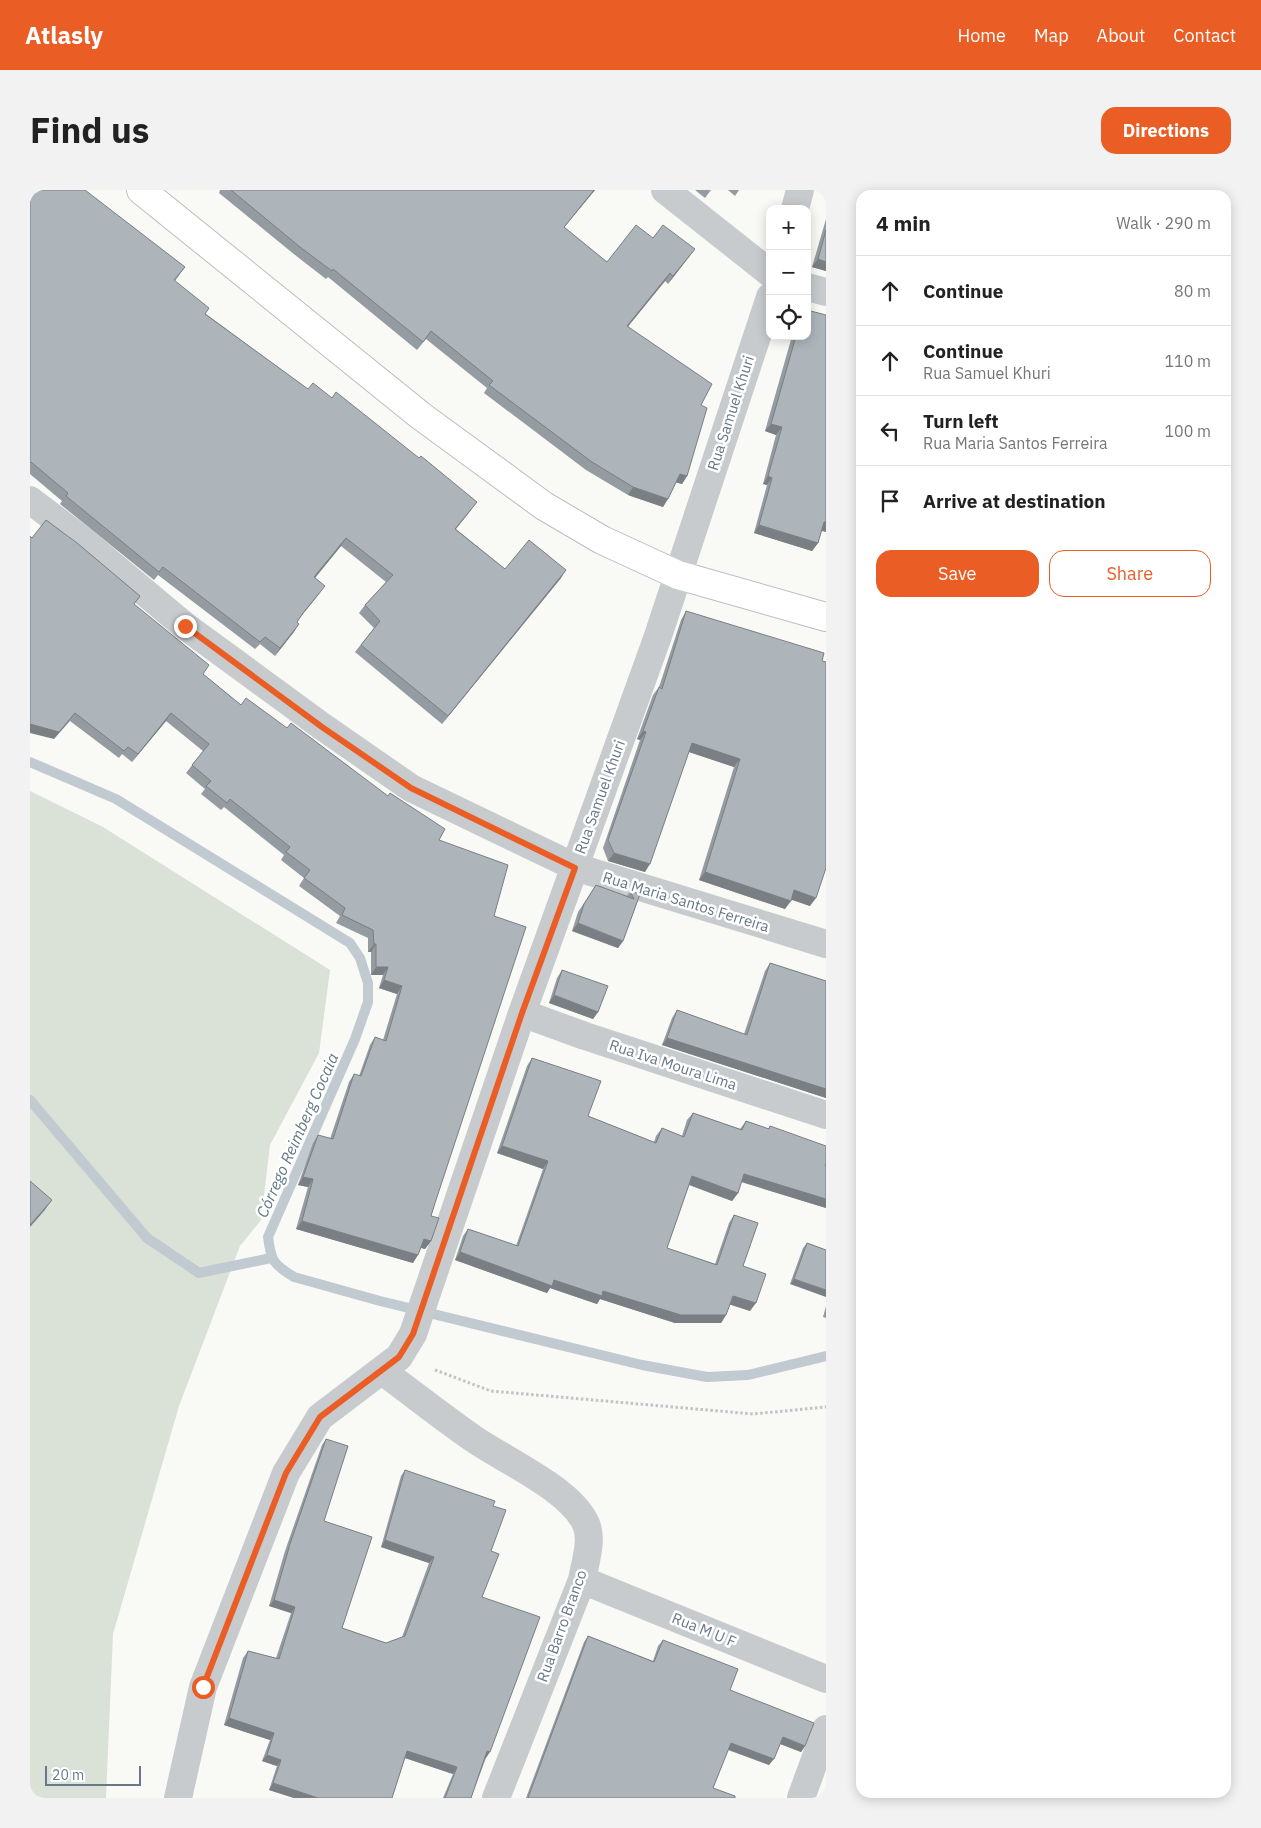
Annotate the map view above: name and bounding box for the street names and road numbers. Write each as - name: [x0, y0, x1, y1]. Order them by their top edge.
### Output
- street label: Rua Samuel Khuri: [703, 353, 758, 473]
- street label: Rua Samuel Khuri: [570, 737, 629, 856]
- street label: Rua Maria Santos Ferreira: [601, 867, 772, 936]
- street label: Rua Iva Moura Lima: [607, 1035, 739, 1094]
- street label: Rua Barro Branco: [532, 1567, 591, 1685]
- street label: Rua M U F: [669, 1608, 739, 1651]

